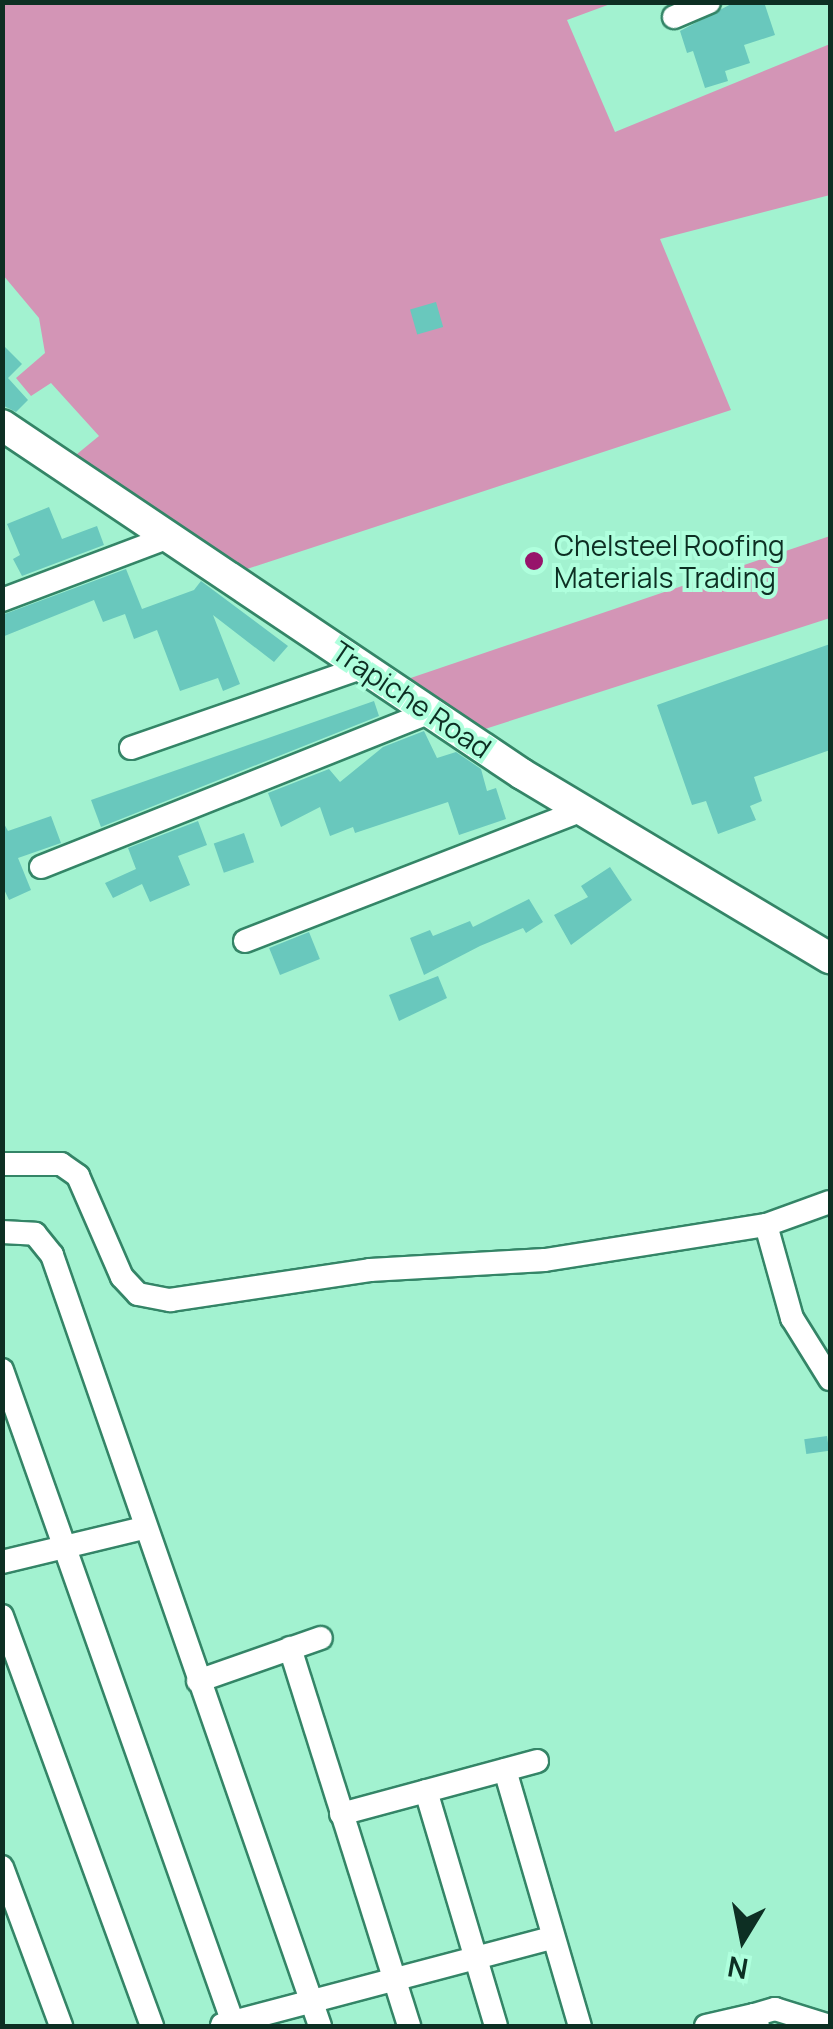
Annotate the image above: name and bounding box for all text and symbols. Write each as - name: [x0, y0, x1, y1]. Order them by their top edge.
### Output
- place label: Chelsteel Roofing Materials Trading: [554, 528, 785, 594]
- marker: Chelsteel Roofing Materials Trading: [523, 550, 545, 572]
- street label: Trapiche Road: [326, 634, 498, 764]
- north arrow: [693, 1889, 793, 1989]
- text: N: [725, 1948, 751, 1989]

